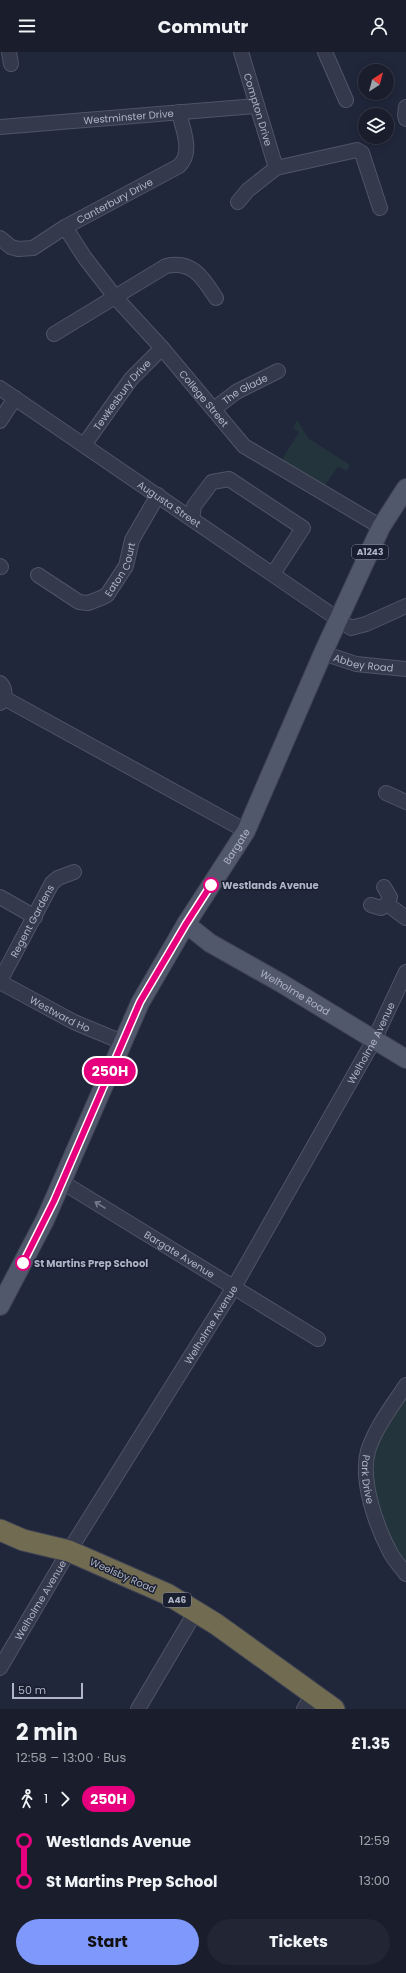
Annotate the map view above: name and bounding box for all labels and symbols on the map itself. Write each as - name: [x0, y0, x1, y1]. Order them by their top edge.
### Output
- north arrow: [358, 64, 394, 100]
- street label: Compton Drive: [240, 71, 276, 148]
- street label: Westminster Drive: [83, 106, 174, 128]
- street label: Canterbury Drive: [74, 174, 156, 228]
- street label: Tewkesbury Drive: [90, 356, 155, 434]
- street label: College Street: [175, 367, 232, 431]
- street label: The Glade: [219, 370, 270, 408]
- street label: Augusta Street: [134, 477, 204, 531]
- street label: Eaton Court: [101, 541, 139, 600]
- road number: A1243: [352, 545, 388, 559]
- street label: Abbey Road: [331, 650, 394, 676]
- street label: Bargate: [219, 826, 254, 867]
- marker: Westlands Avenue: [203, 877, 219, 893]
- place label: Westlands Avenue: [222, 878, 319, 893]
- street label: Regent Gardens: [7, 882, 58, 960]
- street label: Welholme Road: [257, 966, 333, 1019]
- street label: Westward Ho: [27, 992, 92, 1036]
- street label: Welholme Avenue: [344, 1000, 399, 1087]
- line badge: 250H: [82, 1058, 138, 1084]
- one-way arrow: [94, 1201, 106, 1209]
- street label: Bargate Avenue: [141, 1227, 218, 1282]
- marker: St Martins Prep School: [15, 1255, 31, 1271]
- place label: St Martins Prep School: [34, 1256, 148, 1271]
- street label: Welholme Avenue: [181, 1282, 241, 1367]
- street label: Park Drive: [358, 1454, 378, 1505]
- street label: Weelsby Road: [87, 1554, 158, 1597]
- street label: Welholme Avenue: [11, 1557, 70, 1643]
- road number: A46: [163, 1593, 191, 1607]
- scale bar: [12, 1681, 83, 1700]

